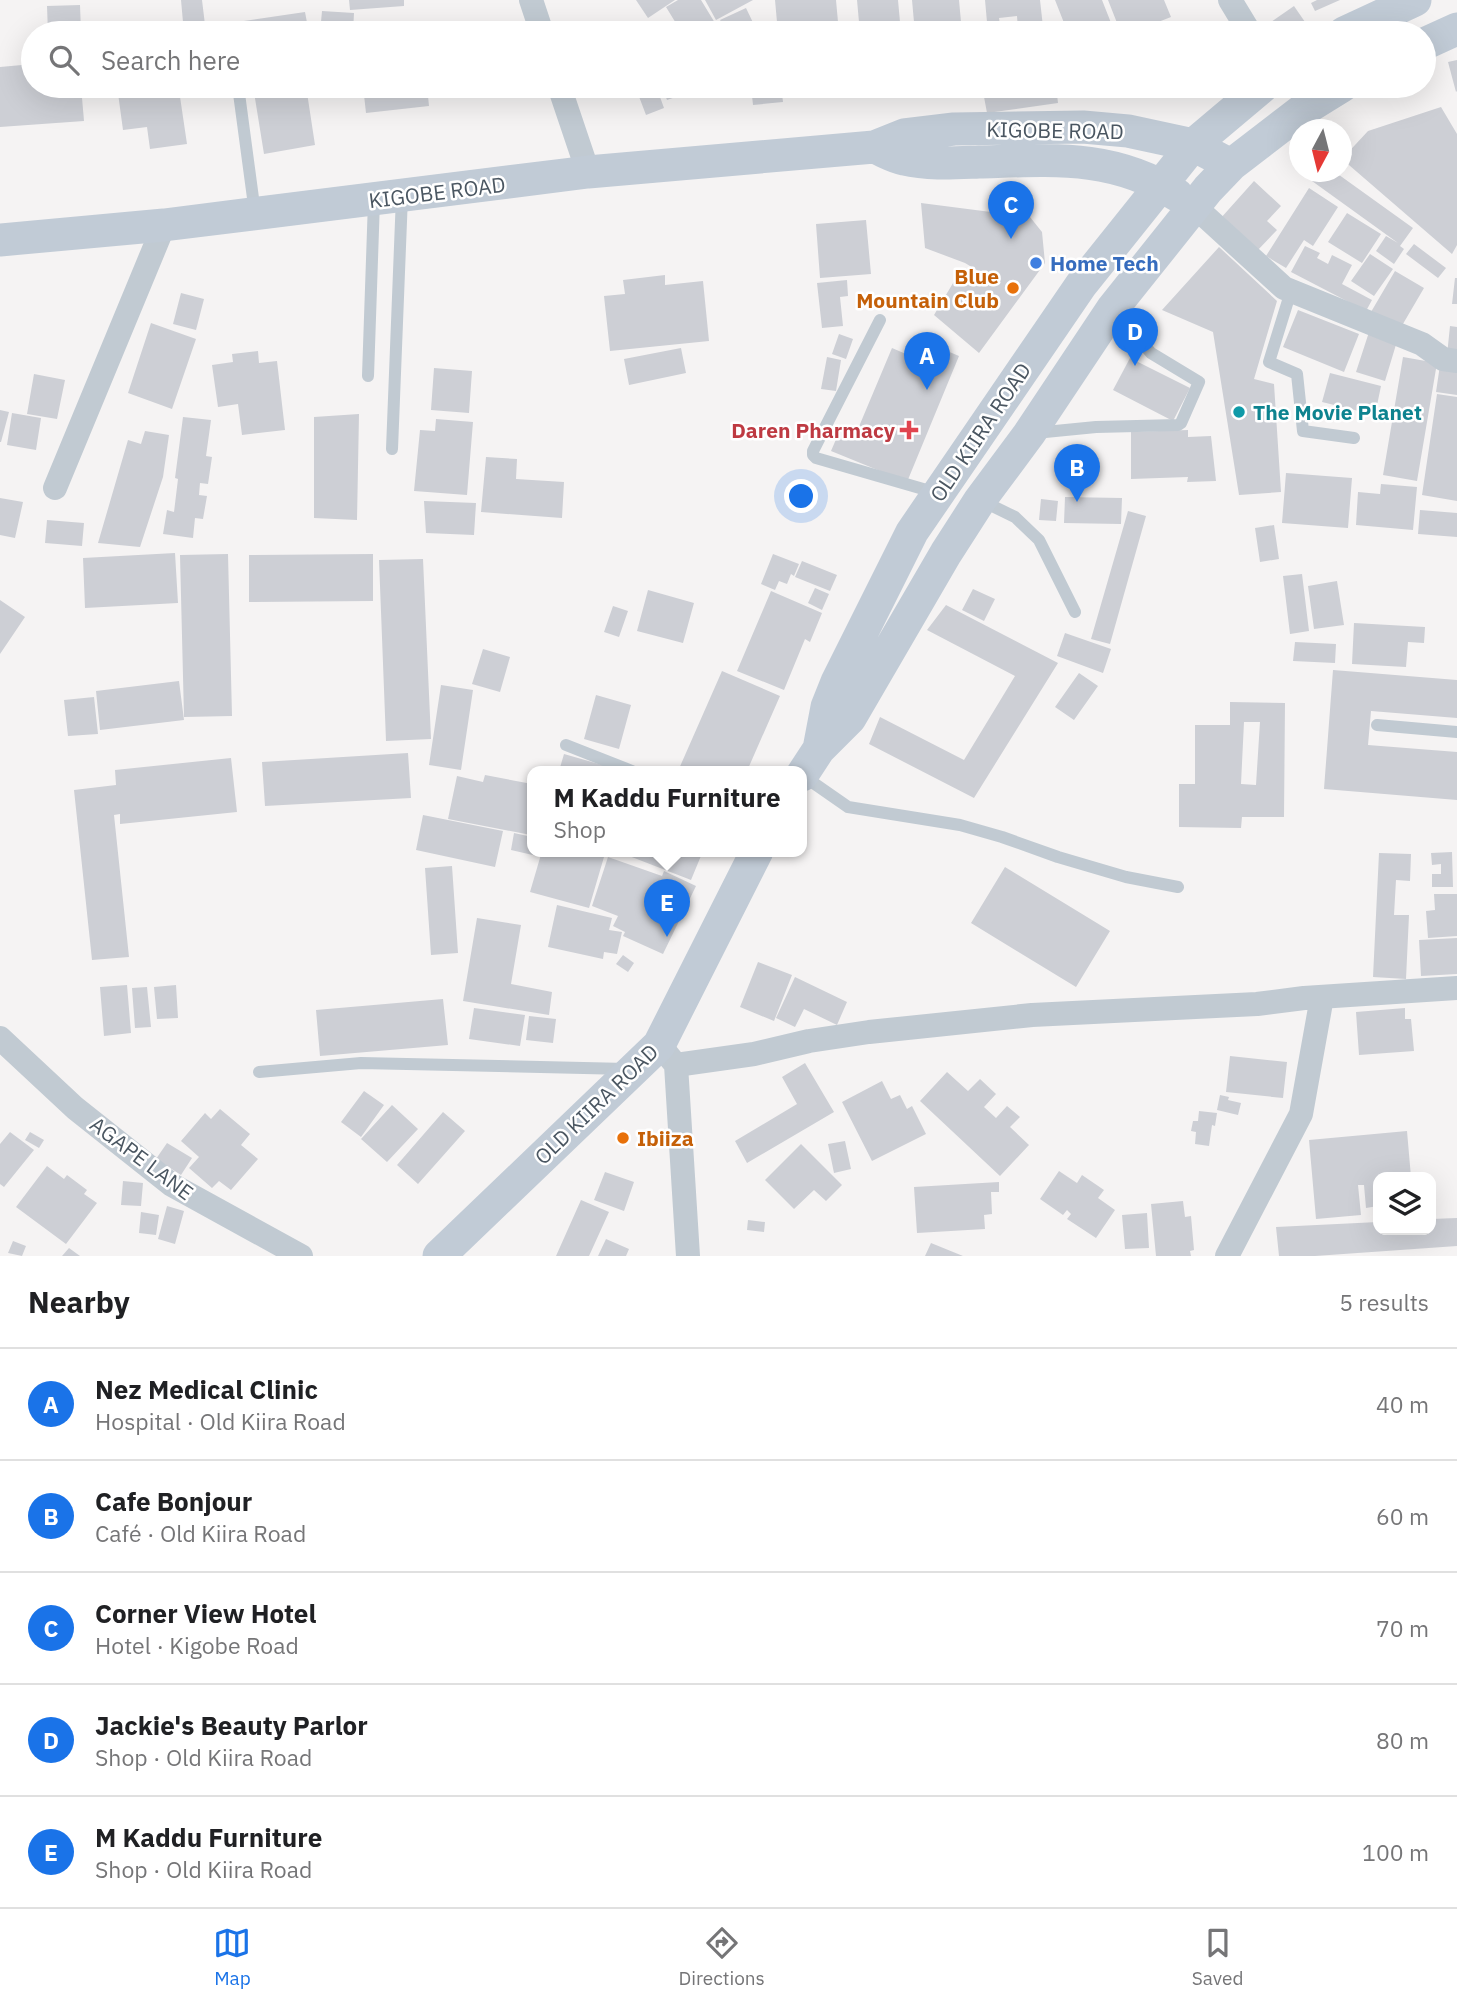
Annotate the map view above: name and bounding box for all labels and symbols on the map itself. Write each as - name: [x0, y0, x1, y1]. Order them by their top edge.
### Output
- street label: KIGOBE ROAD: [986, 115, 1124, 145]
- north arrow: [1289, 119, 1352, 182]
- street label: KIGOBE ROAD: [367, 170, 507, 214]
- pin: C: [988, 181, 1034, 239]
- place label: Home Tech: [1050, 249, 1159, 277]
- marker: Home Tech: [1028, 255, 1044, 271]
- place label: Blue Mountain Club: [856, 262, 999, 314]
- marker: Blue Mountain Club: [1005, 280, 1021, 296]
- pin: D: [1112, 308, 1158, 366]
- pin: A: [904, 332, 950, 390]
- street label: OLD KIIRA ROAD: [923, 357, 1037, 507]
- place label: The Movie Planet: [1253, 398, 1422, 426]
- marker: The Movie Planet: [1231, 404, 1247, 420]
- place label: Daren Pharmacy: [731, 416, 896, 444]
- marker: Daren Pharmacy: [901, 422, 917, 438]
- pin: B: [1054, 444, 1100, 502]
- your location: [784, 479, 818, 513]
- pin: E: [644, 879, 690, 937]
- street label: OLD KIIRA ROAD: [528, 1038, 664, 1170]
- street label: AGAPE LANE: [85, 1110, 199, 1206]
- place label: Ibiiza: [637, 1124, 694, 1152]
- marker: Ibiiza: [615, 1130, 631, 1146]

